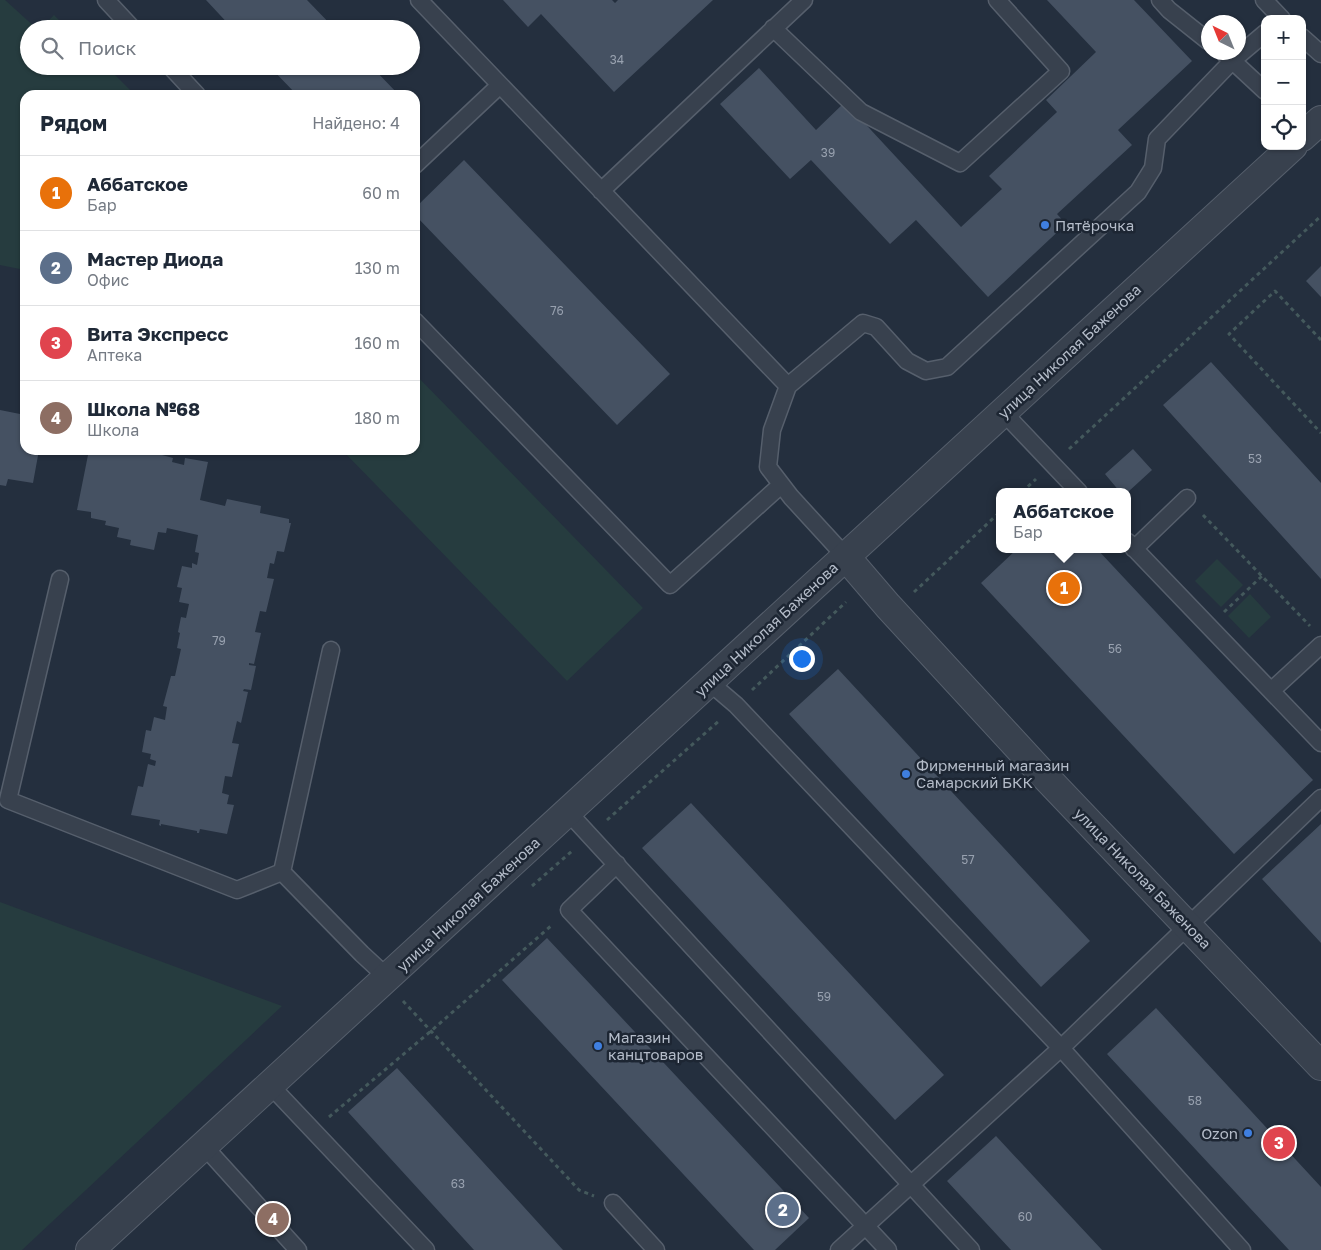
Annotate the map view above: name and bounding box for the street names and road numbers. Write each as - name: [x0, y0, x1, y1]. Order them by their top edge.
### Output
- street label: улица Николая Баженова: [994, 280, 1144, 422]
- street label: улица Николая Баженова: [691, 558, 841, 700]
- street label: улица Николая Баженова: [1071, 804, 1215, 952]
- street label: улица Николая Баженова: [393, 833, 543, 975]

